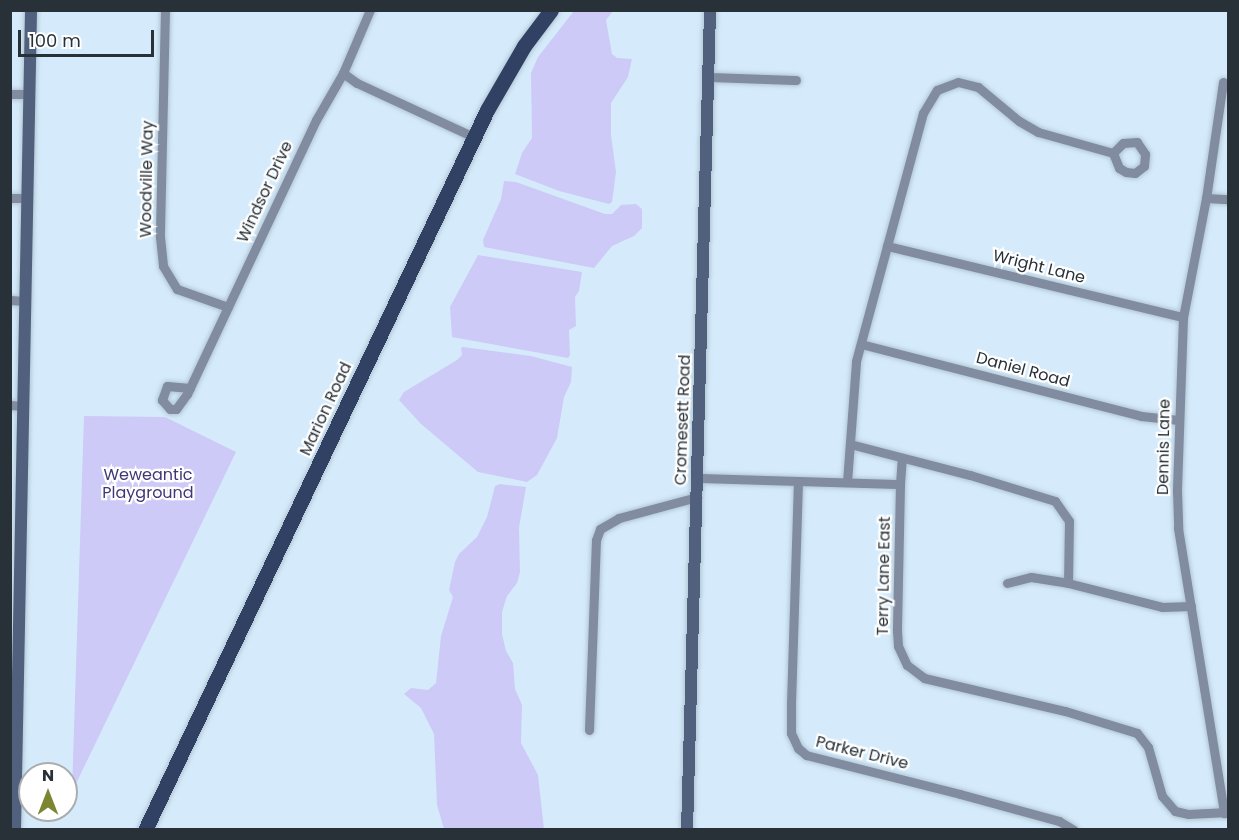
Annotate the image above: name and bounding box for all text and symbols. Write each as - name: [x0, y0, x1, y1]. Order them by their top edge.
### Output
- scale bar: [21, 18, 158, 56]
- text: 100 m: [29, 28, 81, 53]
- street label: Woodville Way: [136, 120, 158, 238]
- street label: Windsor Drive: [233, 138, 297, 246]
- street label: Wright Lane: [991, 246, 1087, 288]
- street label: Daniel Road: [974, 348, 1072, 392]
- street label: Cromesett Road: [671, 354, 695, 486]
- street label: Marion Road: [296, 359, 356, 459]
- street label: Dennis Lane: [1154, 399, 1174, 495]
- park label: Weweantic Playground: [102, 465, 194, 503]
- street label: Terry Lane East: [873, 516, 895, 636]
- street label: Parker Drive: [814, 732, 910, 774]
- north arrow: [18, 762, 78, 822]
- text: N: [42, 764, 54, 787]

